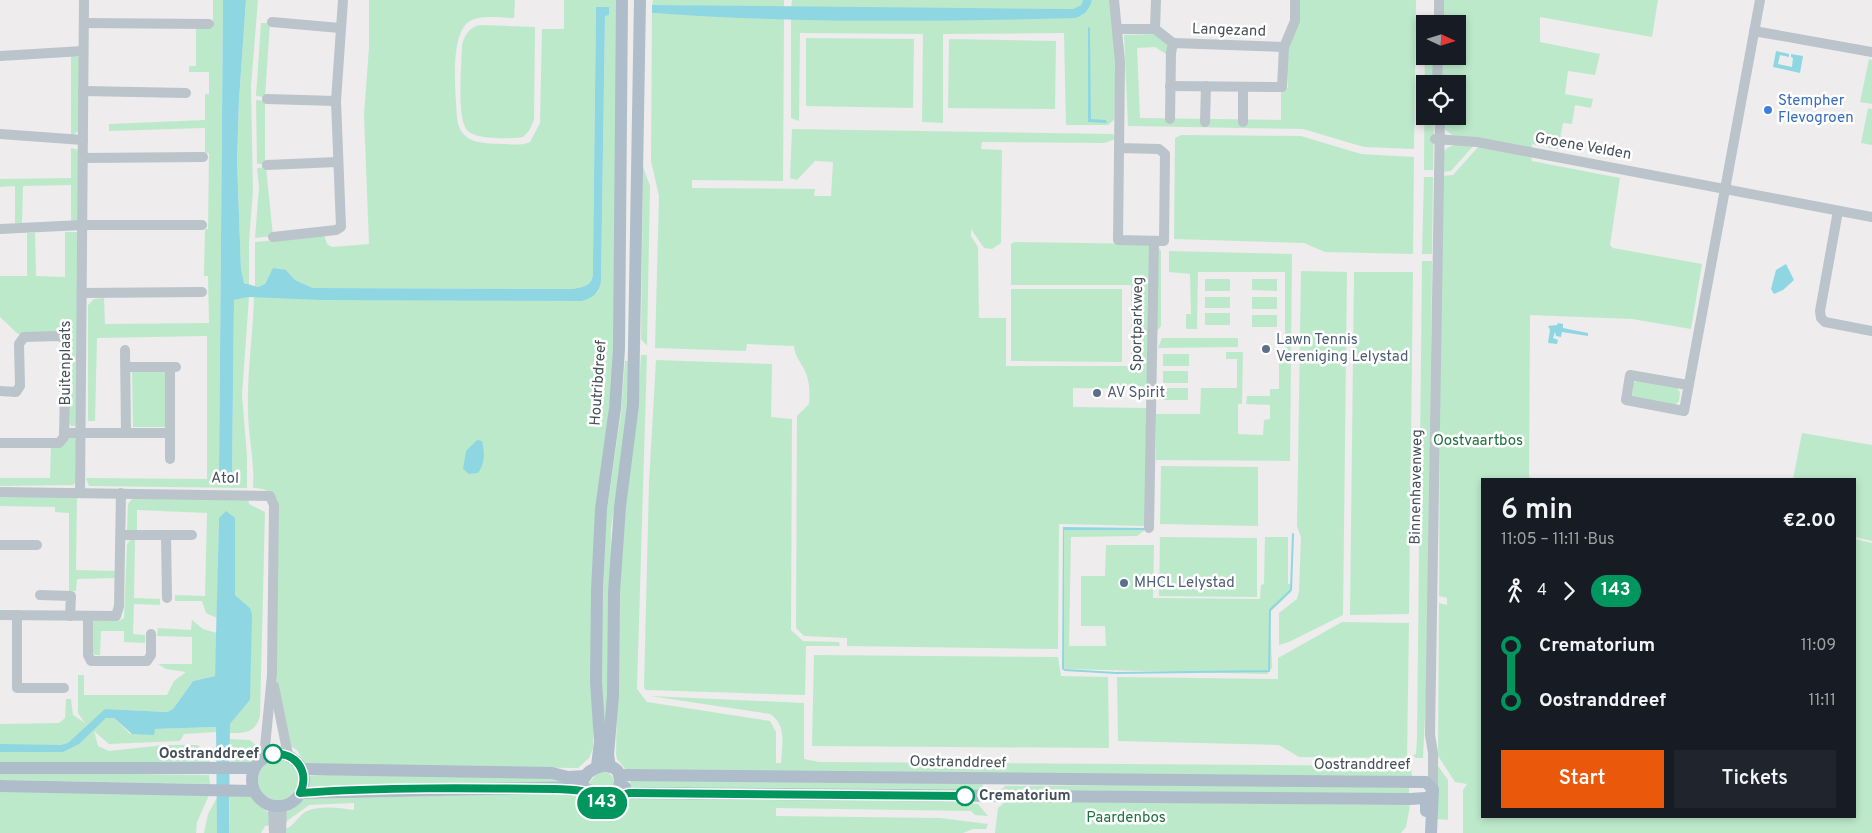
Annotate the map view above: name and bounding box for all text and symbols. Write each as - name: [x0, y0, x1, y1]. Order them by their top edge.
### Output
- north arrow: [1416, 15, 1466, 65]
- map controls: [1416, 15, 1466, 125]
- street label: Langezand: [1192, 20, 1266, 42]
- button: locate: [1416, 75, 1466, 125]
- place label: Stempher Flevogroen: [1778, 92, 1854, 128]
- marker: Stempher Flevogroen: [1762, 104, 1774, 116]
- street label: Groene Velden: [1533, 129, 1633, 165]
- street label: Sportparkweg: [1128, 276, 1148, 372]
- street label: Buitenplaats: [57, 320, 76, 406]
- place label: Lawn Tennis Vereniging Lelystad: [1276, 331, 1408, 367]
- street label: Houtribdreef: [587, 340, 611, 426]
- marker: Lawn Tennis Vereniging Lelystad: [1260, 343, 1272, 355]
- place label: AV Spirit: [1107, 384, 1165, 403]
- marker: AV Spirit: [1091, 387, 1103, 399]
- street label: Binnenhavenweg: [1406, 429, 1428, 545]
- park label: Oostvaartbos: [1433, 432, 1523, 451]
- street label: Atol: [211, 469, 239, 489]
- text: 6 min: [1501, 493, 1573, 529]
- text: €2.00: [1783, 509, 1836, 533]
- text: 11:05 – 11:11 · Bus: [1501, 530, 1614, 550]
- place label: MHCL Lelystad: [1134, 574, 1235, 593]
- marker: MHCL Lelystad: [1118, 577, 1130, 589]
- icon: walk: [1501, 577, 1529, 605]
- icon: forward: [1555, 577, 1583, 605]
- text: 143: [1601, 579, 1631, 602]
- text: 4: [1537, 581, 1547, 601]
- text: Crematorium: [1539, 634, 1655, 658]
- text: 11:09: [1801, 636, 1836, 656]
- text: Oostranddreef: [1539, 689, 1666, 713]
- text: 11:11: [1809, 691, 1836, 711]
- marker: Oostranddreef: [263, 744, 283, 764]
- place label: Oostranddreef: [159, 745, 260, 764]
- button: Start: [1501, 750, 1664, 808]
- button: Tickets: [1674, 750, 1836, 808]
- street label: Oostranddreef: [909, 753, 1007, 773]
- street label: Oostranddreef: [1314, 756, 1410, 775]
- marker: Crematorium: [955, 786, 975, 806]
- line badge: 143: [573, 787, 631, 819]
- place label: Crematorium: [979, 787, 1071, 806]
- text: 143: [587, 791, 617, 814]
- park label: Paardenbos: [1086, 809, 1166, 828]

